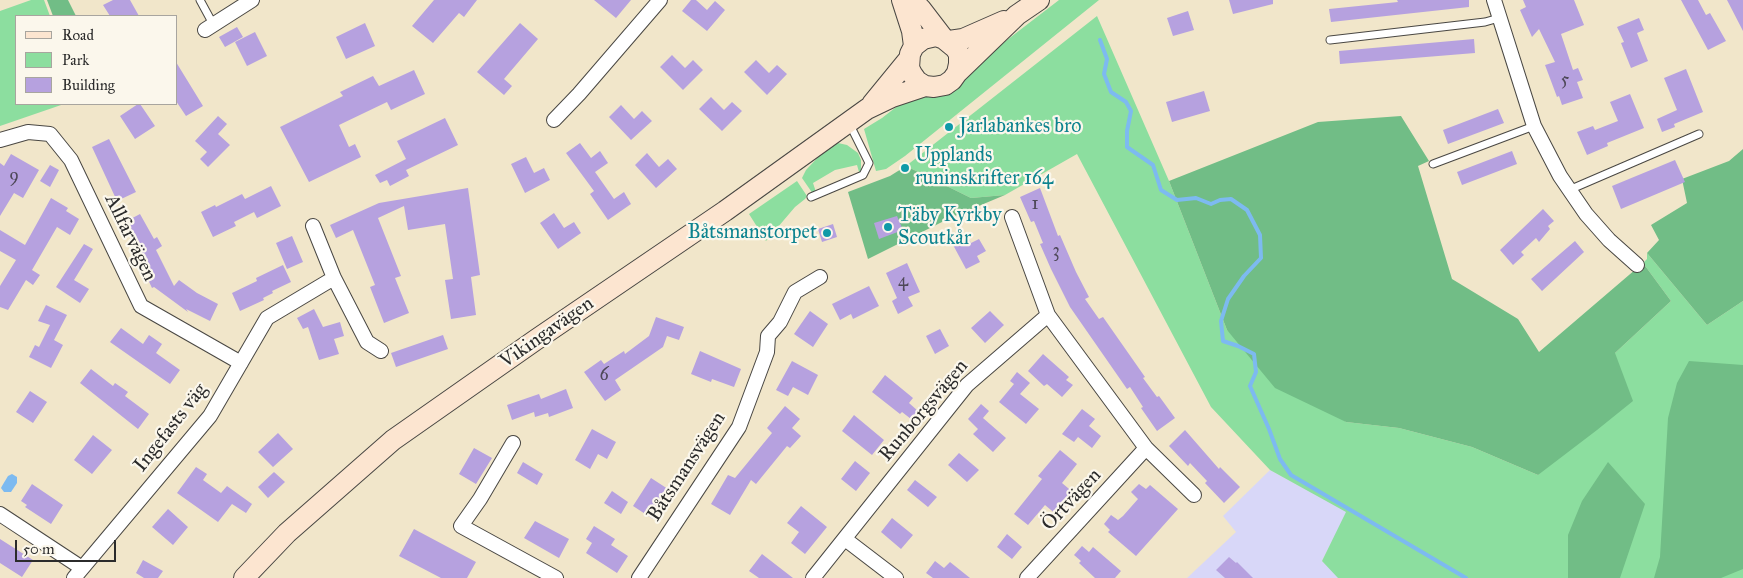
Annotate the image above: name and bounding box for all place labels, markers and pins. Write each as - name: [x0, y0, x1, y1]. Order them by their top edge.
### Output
- place label: Jarlabankes bro: [959, 115, 1082, 139]
- marker: Jarlabankes bro: [943, 121, 955, 133]
- place label: Upplands runinskrifter 164: [915, 144, 1053, 191]
- marker: Upplands runinskrifter 164: [899, 162, 911, 174]
- place label: Täby Kyrkby Scoutkår: [898, 204, 1002, 251]
- place label: Båtsmanstorpet: [687, 221, 817, 245]
- marker: Täby Kyrkby Scoutkår: [882, 221, 894, 233]
- marker: Båtsmanstorpet: [821, 227, 833, 239]

